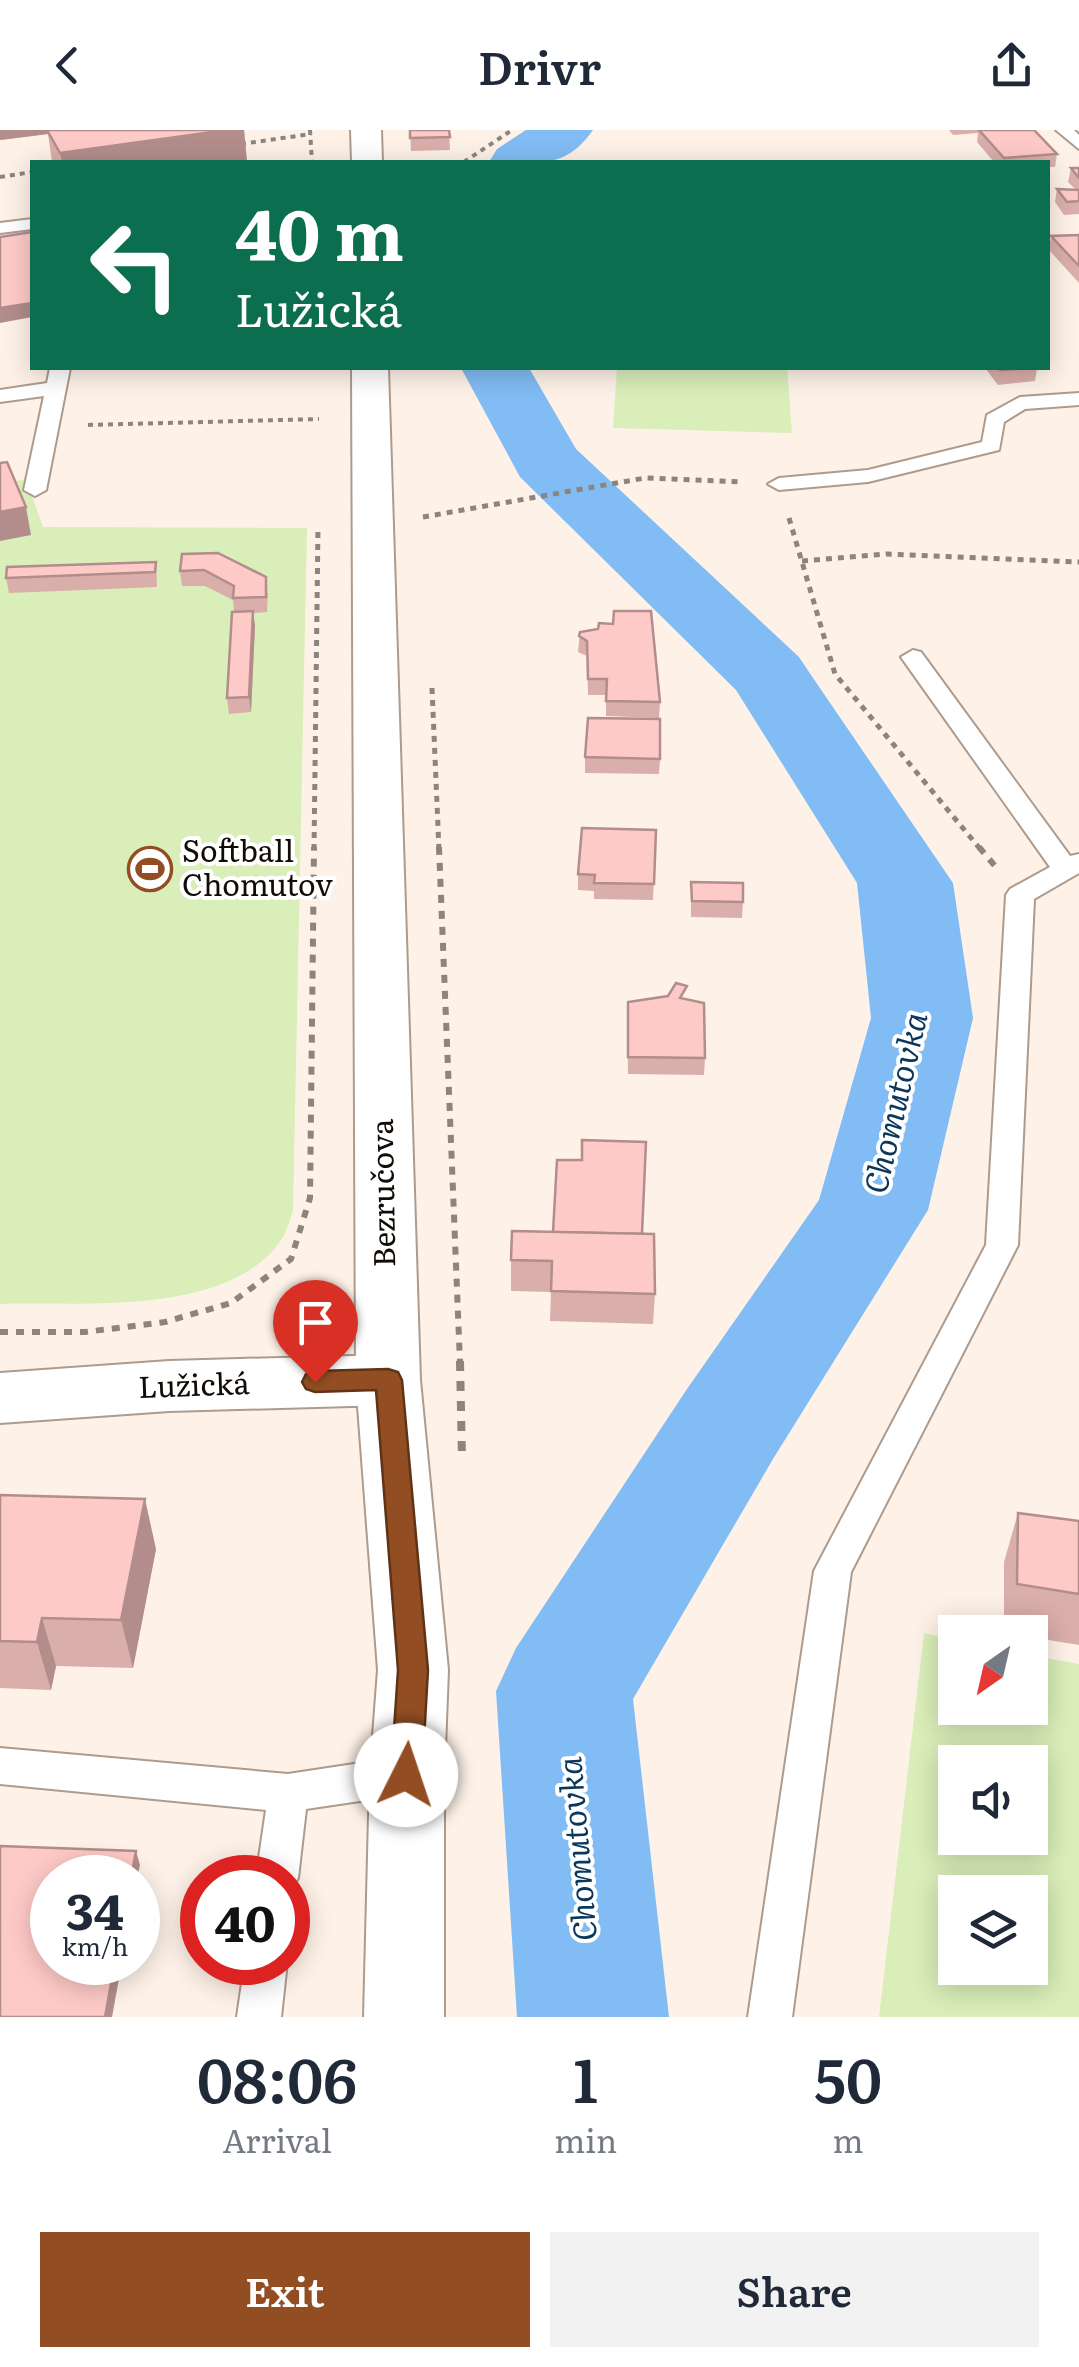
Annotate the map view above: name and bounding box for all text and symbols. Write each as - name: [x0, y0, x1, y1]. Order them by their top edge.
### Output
- text: Drivr: [478, 32, 601, 99]
- icon: back: [40, 38, 95, 93]
- icon: share: [984, 38, 1039, 93]
- text: 40 m: [235, 179, 404, 283]
- icon: left: [70, 200, 200, 330]
- text: Lužická: [235, 274, 402, 341]
- place label: Softball Chomutov: [182, 827, 333, 905]
- sports icon: Softball Chomutov: [127, 846, 173, 892]
- water label: Chomutovka: [849, 1006, 937, 1198]
- street label: Bezručova: [358, 1118, 404, 1268]
- pin: [273, 1280, 358, 1383]
- icon: arrive: [288, 1295, 343, 1350]
- street label: Lužická: [138, 1359, 251, 1407]
- north arrow: [938, 1615, 1048, 1725]
- map controls: [938, 1615, 1048, 1985]
- position arrow: [354, 1723, 458, 1827]
- button: sound: [938, 1745, 1048, 1855]
- water label: Chomutovka: [543, 1754, 607, 1943]
- speed limit sign: 40: [180, 1855, 310, 1985]
- text: 34: [66, 1871, 124, 1945]
- button: layers: [938, 1875, 1048, 1985]
- text: km/h: [62, 1927, 128, 1964]
- text: 08:06: [197, 2032, 357, 2121]
- text: 1: [573, 2032, 598, 2121]
- text: 50: [814, 2032, 882, 2121]
- text: Arrival: [222, 2115, 332, 2163]
- text: min: [554, 2115, 617, 2163]
- text: m: [833, 2115, 864, 2163]
- button: Exit: [40, 2232, 530, 2347]
- button: Share: [550, 2232, 1039, 2347]

